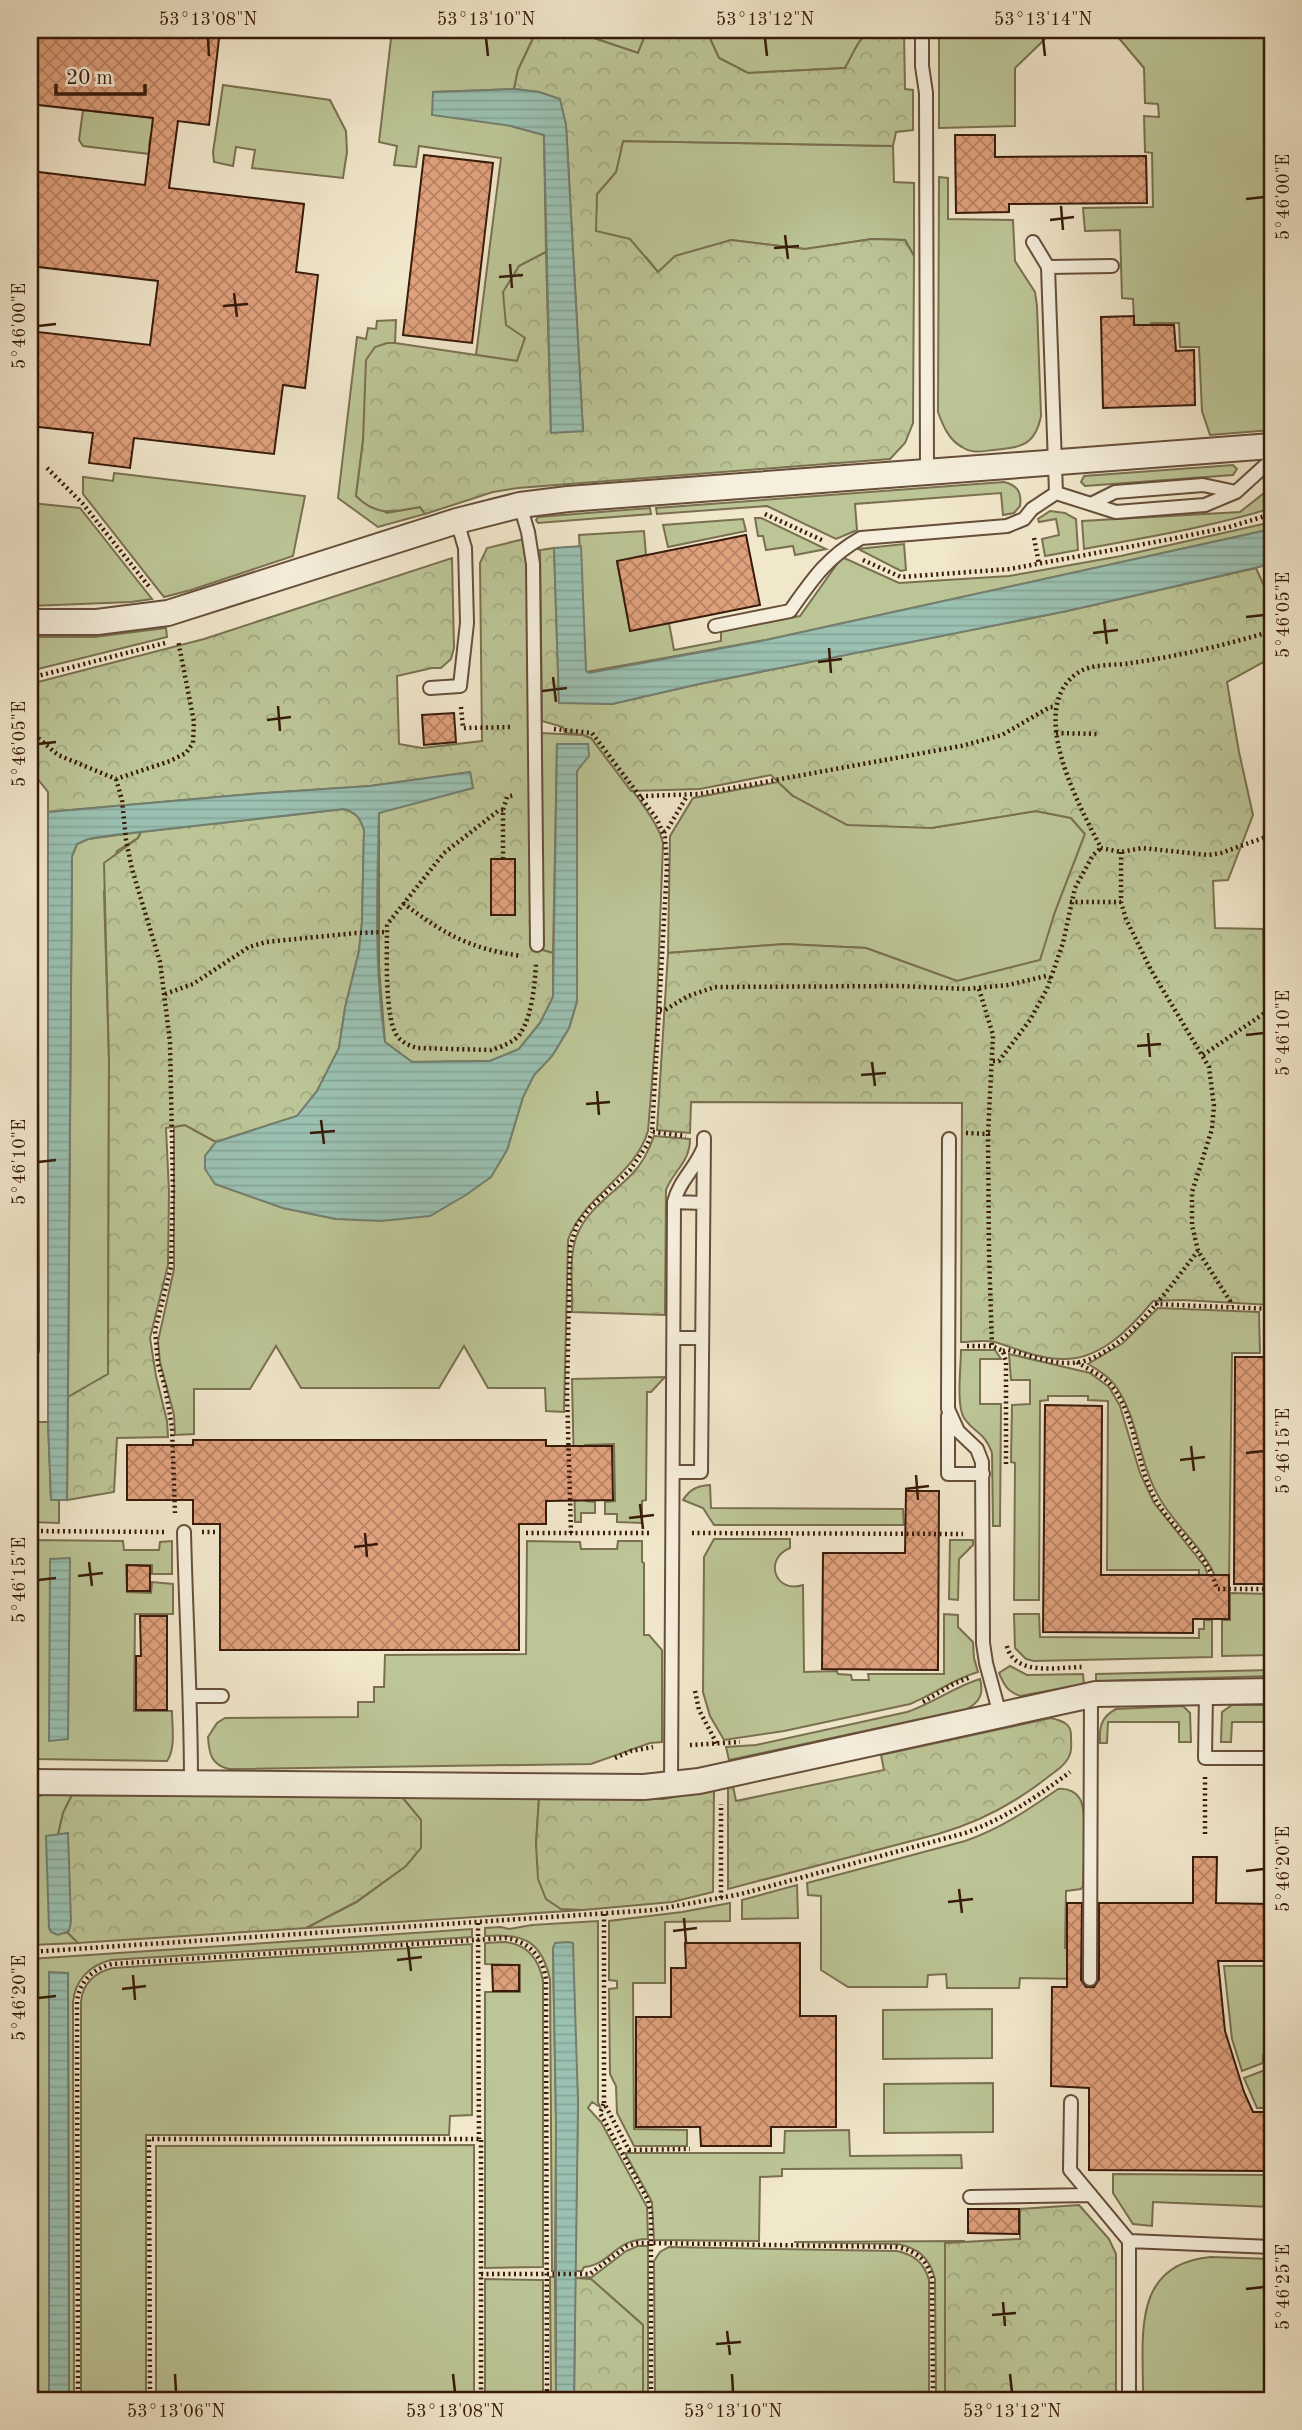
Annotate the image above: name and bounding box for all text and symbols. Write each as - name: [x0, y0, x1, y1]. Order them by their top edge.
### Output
- text: 53°13'08"N: [159, 11, 257, 29]
- text: 53°13'10"N: [437, 11, 535, 29]
- text: 53°13'12"N: [716, 11, 814, 29]
- text: 53°13'14"N: [994, 11, 1092, 29]
- scale bar: [56, 52, 145, 96]
- text: 20 m: [66, 68, 113, 89]
- text: 5°46'00"E: [1275, 154, 1293, 240]
- text: 5°46'00"E: [11, 283, 29, 369]
- text: 5°46'05"E: [1275, 572, 1293, 658]
- text: 5°46'05"E: [11, 701, 29, 787]
- text: 5°46'10"E: [1275, 990, 1293, 1076]
- text: 5°46'10"E: [11, 1119, 29, 1205]
- text: 5°46'15"E: [1275, 1408, 1293, 1494]
- text: 5°46'15"E: [11, 1537, 29, 1623]
- text: 5°46'20"E: [1275, 1826, 1293, 1912]
- text: 5°46'20"E: [11, 1955, 29, 2041]
- text: 5°46'25"E: [1275, 2244, 1293, 2330]
- text: 53°13'06"N: [127, 2403, 225, 2421]
- text: 53°13'08"N: [406, 2403, 504, 2421]
- text: 53°13'10"N: [684, 2403, 782, 2421]
- text: 53°13'12"N: [963, 2403, 1061, 2421]

